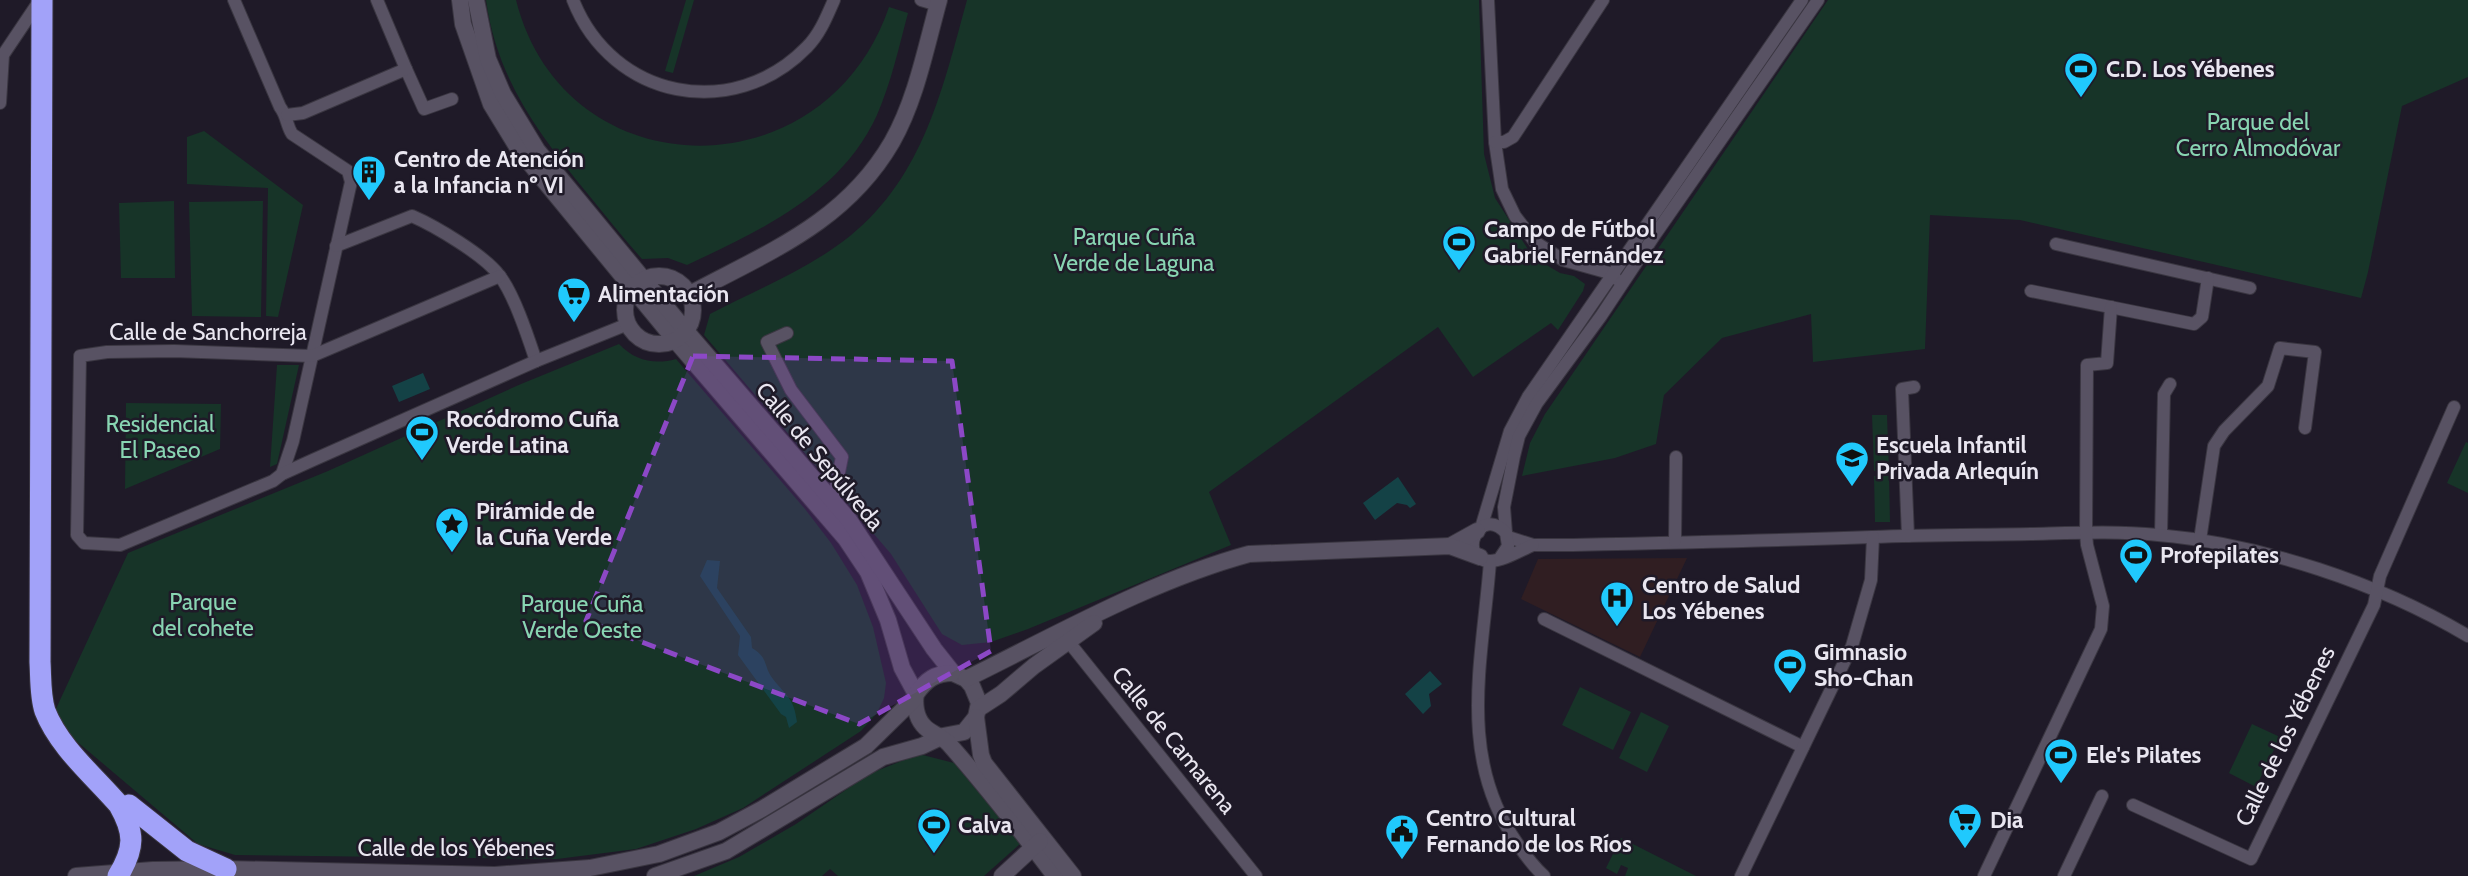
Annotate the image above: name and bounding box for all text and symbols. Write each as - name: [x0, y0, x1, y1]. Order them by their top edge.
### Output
- sports icon: C.D. Los Yébenes: [2062, 50, 2100, 99]
- place label: C.D. Los Yébenes: [2106, 55, 2275, 83]
- park label: Parque del Cerro Almodóvar: [2176, 108, 2341, 162]
- place label: Centro de Atención a la Infancia nº VI: [394, 145, 584, 199]
- building icon: Centro de Atención a la Infancia nº VI: [350, 153, 388, 202]
- place label: Campo de Fútbol Gabriel Fernández: [1484, 215, 1664, 269]
- park label: Parque Cuña Verde de Laguna: [1054, 223, 1214, 277]
- sports icon: Campo de Fútbol Gabriel Fernández: [1440, 223, 1478, 272]
- supermarket icon: Alimentación: [555, 275, 593, 324]
- place label: Alimentación: [598, 280, 729, 308]
- street label: Calle de Sanchorreja: [109, 318, 307, 346]
- street label: Calle de Sepúlveda: [750, 376, 890, 536]
- place label: Rocódromo Cuña Verde Latina: [446, 405, 620, 459]
- park label: Residencial El Paseo: [106, 410, 215, 464]
- sports icon: Rocódromo Cuña Verde Latina: [403, 413, 441, 462]
- place label: Escuela Infantil Privada Arlequín: [1876, 431, 2039, 485]
- school or university icon: Escuela Infantil Privada Arlequín: [1833, 439, 1871, 488]
- place label: Pirámide de la Cuña Verde: [476, 497, 612, 551]
- place icon: Pirámide de la Cuña Verde: [433, 505, 471, 554]
- sports icon: Profepilates: [2117, 536, 2155, 585]
- place label: Profepilates: [2160, 541, 2279, 569]
- place label: Centro de Salud Los Yébenes: [1642, 571, 1800, 625]
- hospital icon: Centro de Salud Los Yébenes: [1598, 579, 1636, 628]
- park label: Parque del cohete: [152, 588, 254, 642]
- park label: Parque Cuña Verde Oeste: [521, 590, 643, 644]
- place label: Gimnasio Sho-Chan: [1814, 638, 1913, 692]
- street label: Calle de los Yébenes: [2229, 641, 2341, 831]
- sports icon: Gimnasio Sho-Chan: [1771, 646, 1809, 695]
- street label: Calle de Camarena: [1106, 661, 1242, 819]
- sports icon: Ele's Pilates: [2042, 736, 2080, 785]
- place label: Ele's Pilates: [2086, 741, 2202, 769]
- supermarket icon: Dia: [1946, 801, 1984, 850]
- place label: Centro Cultural Fernando de los Ríos: [1426, 804, 1632, 858]
- sports icon: Calva: [915, 806, 953, 855]
- place label: Dia: [1990, 806, 2024, 834]
- place label: Calva: [958, 811, 1013, 839]
- public building icon: Centro Cultural Fernando de los Ríos: [1383, 812, 1421, 861]
- street label: Calle de los Yébenes: [358, 834, 554, 862]

